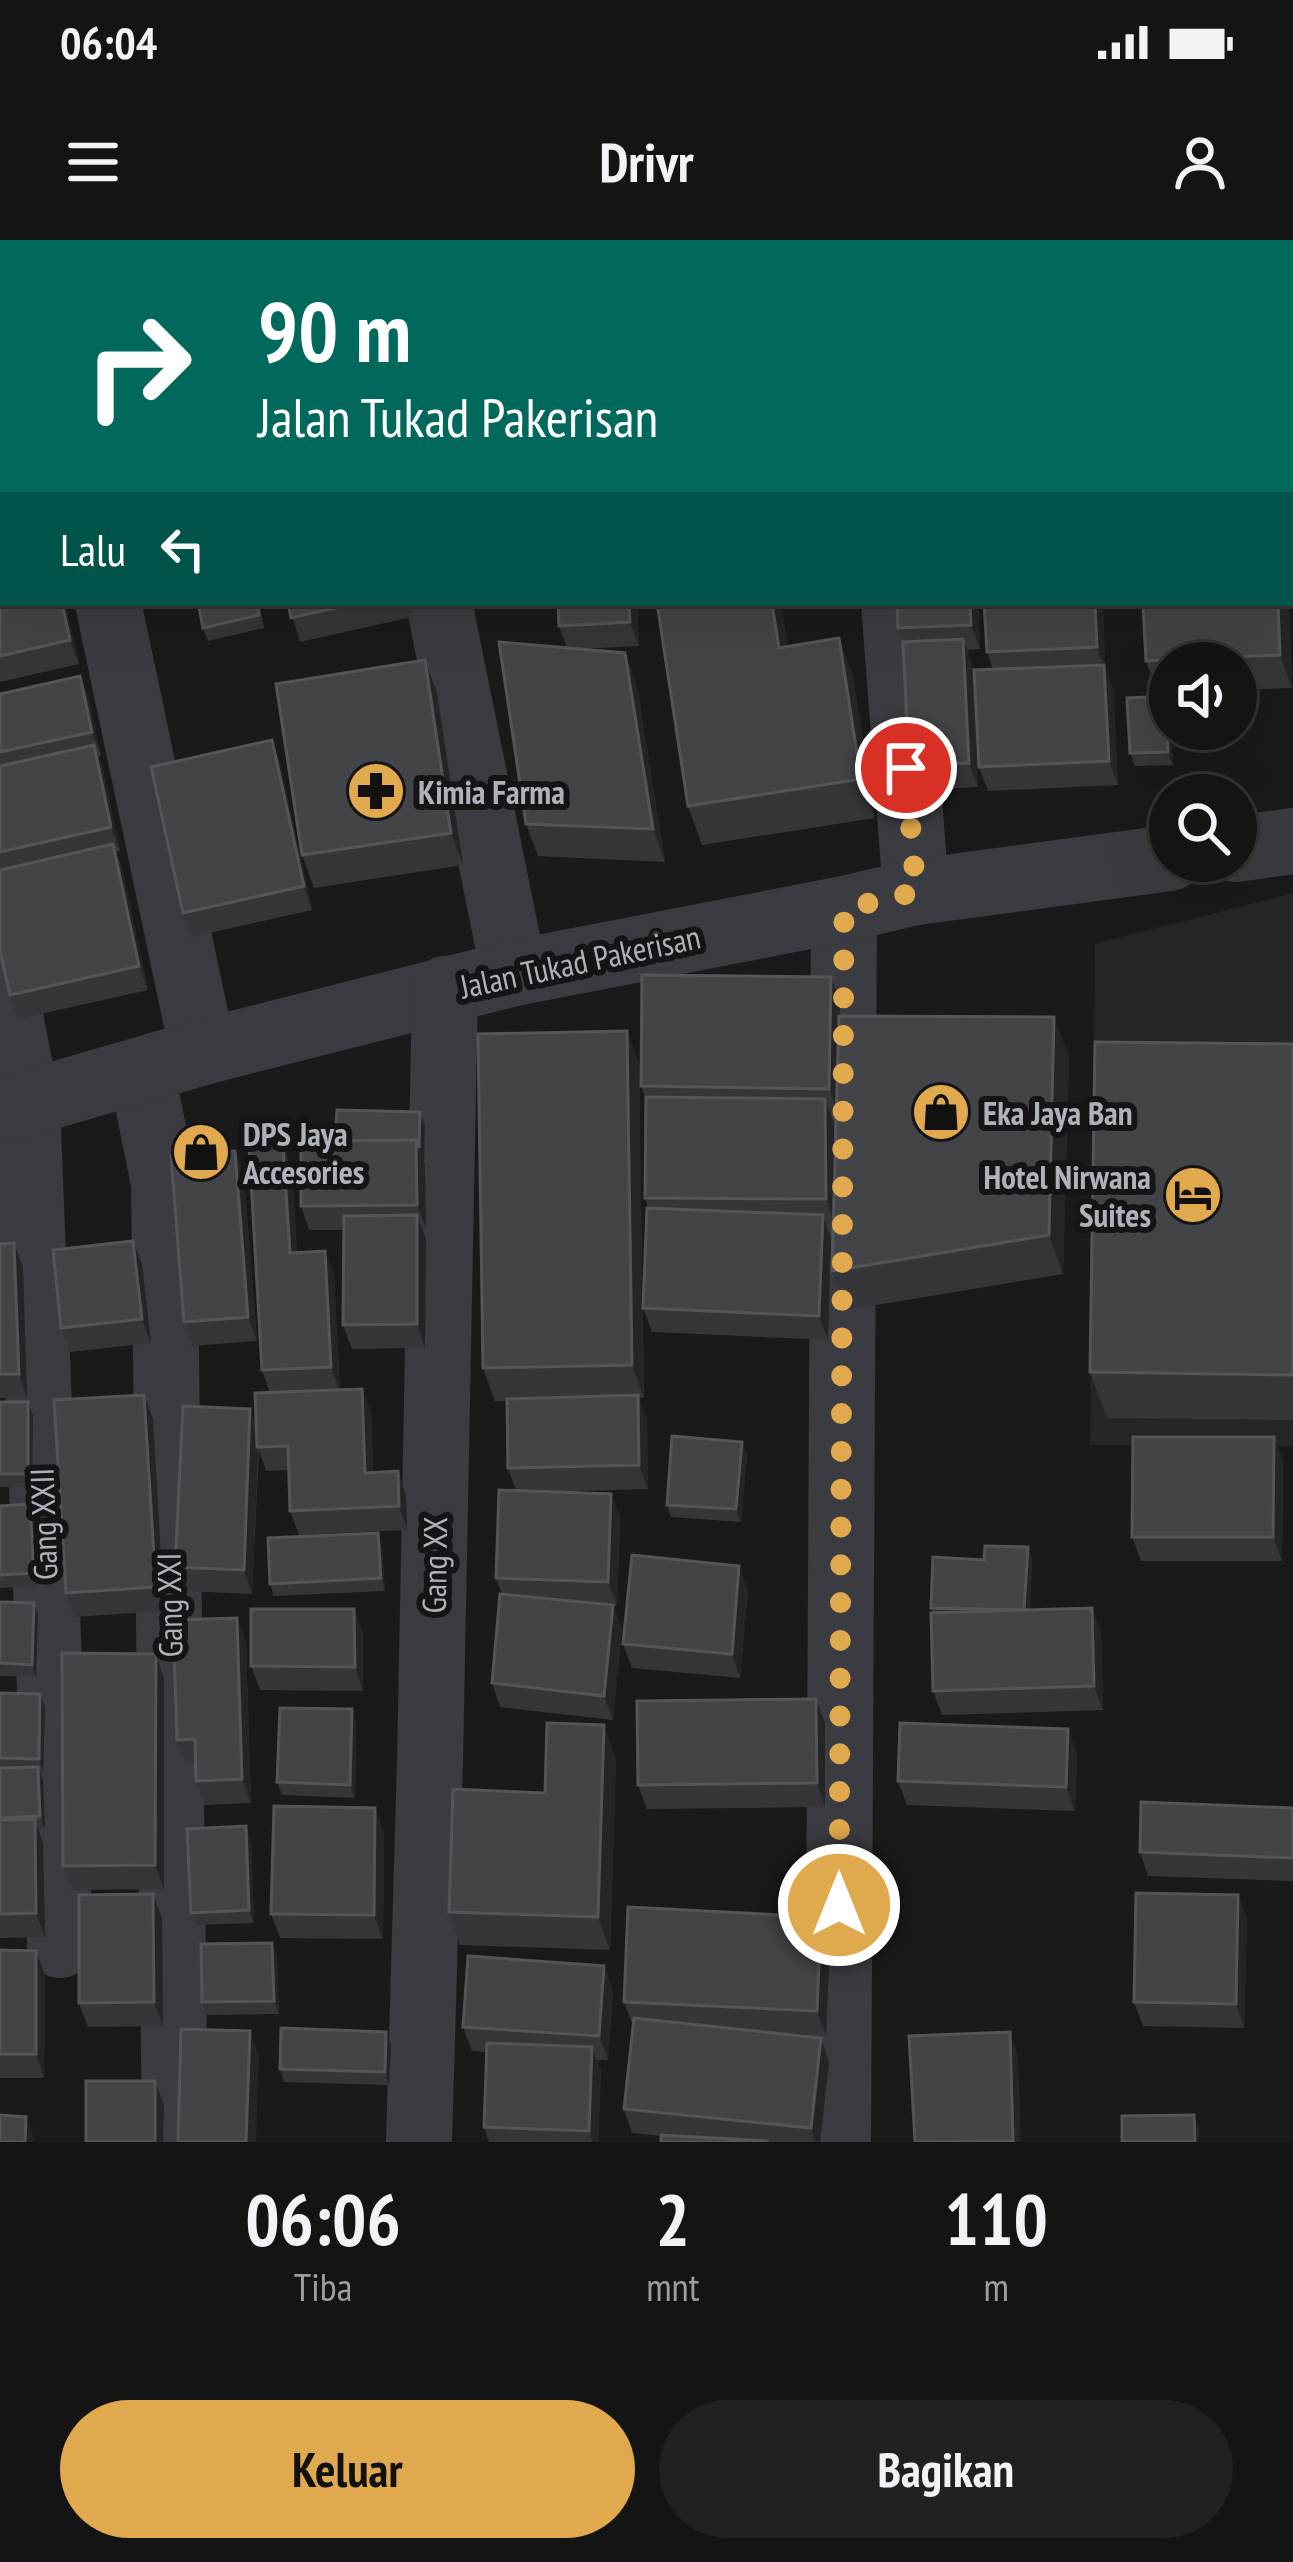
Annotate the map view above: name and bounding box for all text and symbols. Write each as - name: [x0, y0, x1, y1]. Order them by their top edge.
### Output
- text: 06:04: [60, 13, 157, 71]
- text: Drivr: [599, 127, 694, 197]
- icon: menu: [60, 129, 126, 195]
- icon: person: [1167, 129, 1233, 195]
- text: 90 m: [258, 276, 411, 385]
- icon: right: [60, 288, 216, 444]
- text: Jalan Tukad Pakerisan: [258, 382, 658, 452]
- icon: left: [150, 516, 216, 582]
- text: Lalu: [60, 520, 126, 578]
- map controls: [1149, 642, 1257, 882]
- button: sound: [1149, 642, 1257, 750]
- pin: [855, 717, 957, 819]
- icon: arrive: [873, 735, 939, 801]
- pharmacy icon: Kimia Farma: [345, 760, 407, 822]
- place label: Kimia Farma: [418, 770, 565, 813]
- button: search: [1149, 774, 1257, 882]
- street label: Jalan Tukad Pakerisan: [455, 915, 704, 1008]
- shop icon: Eka Jaya Ban: [910, 1081, 972, 1143]
- place label: Eka Jaya Ban: [983, 1091, 1133, 1134]
- place label: DPS Jaya Accesories: [242, 1112, 364, 1193]
- shop icon: DPS Jaya Accesories: [170, 1121, 232, 1183]
- place label: Hotel Nirwana Suites: [984, 1155, 1151, 1236]
- hotel icon: Hotel Nirwana Suites: [1162, 1164, 1224, 1226]
- street label: Gang XXII: [20, 1467, 66, 1581]
- street label: Gang XX: [412, 1516, 456, 1614]
- street label: Gang XXI: [147, 1553, 191, 1657]
- position arrow: [776, 1842, 902, 1968]
- text: 06:06: [245, 2172, 401, 2265]
- text: 2: [656, 2172, 690, 2265]
- text: 110: [945, 2172, 1048, 2265]
- text: Tiba: [294, 2261, 352, 2312]
- text: mnt: [646, 2261, 699, 2312]
- text: m: [983, 2261, 1009, 2312]
- button: Keluar: [60, 2400, 635, 2538]
- button: Bagikan: [659, 2400, 1233, 2538]

